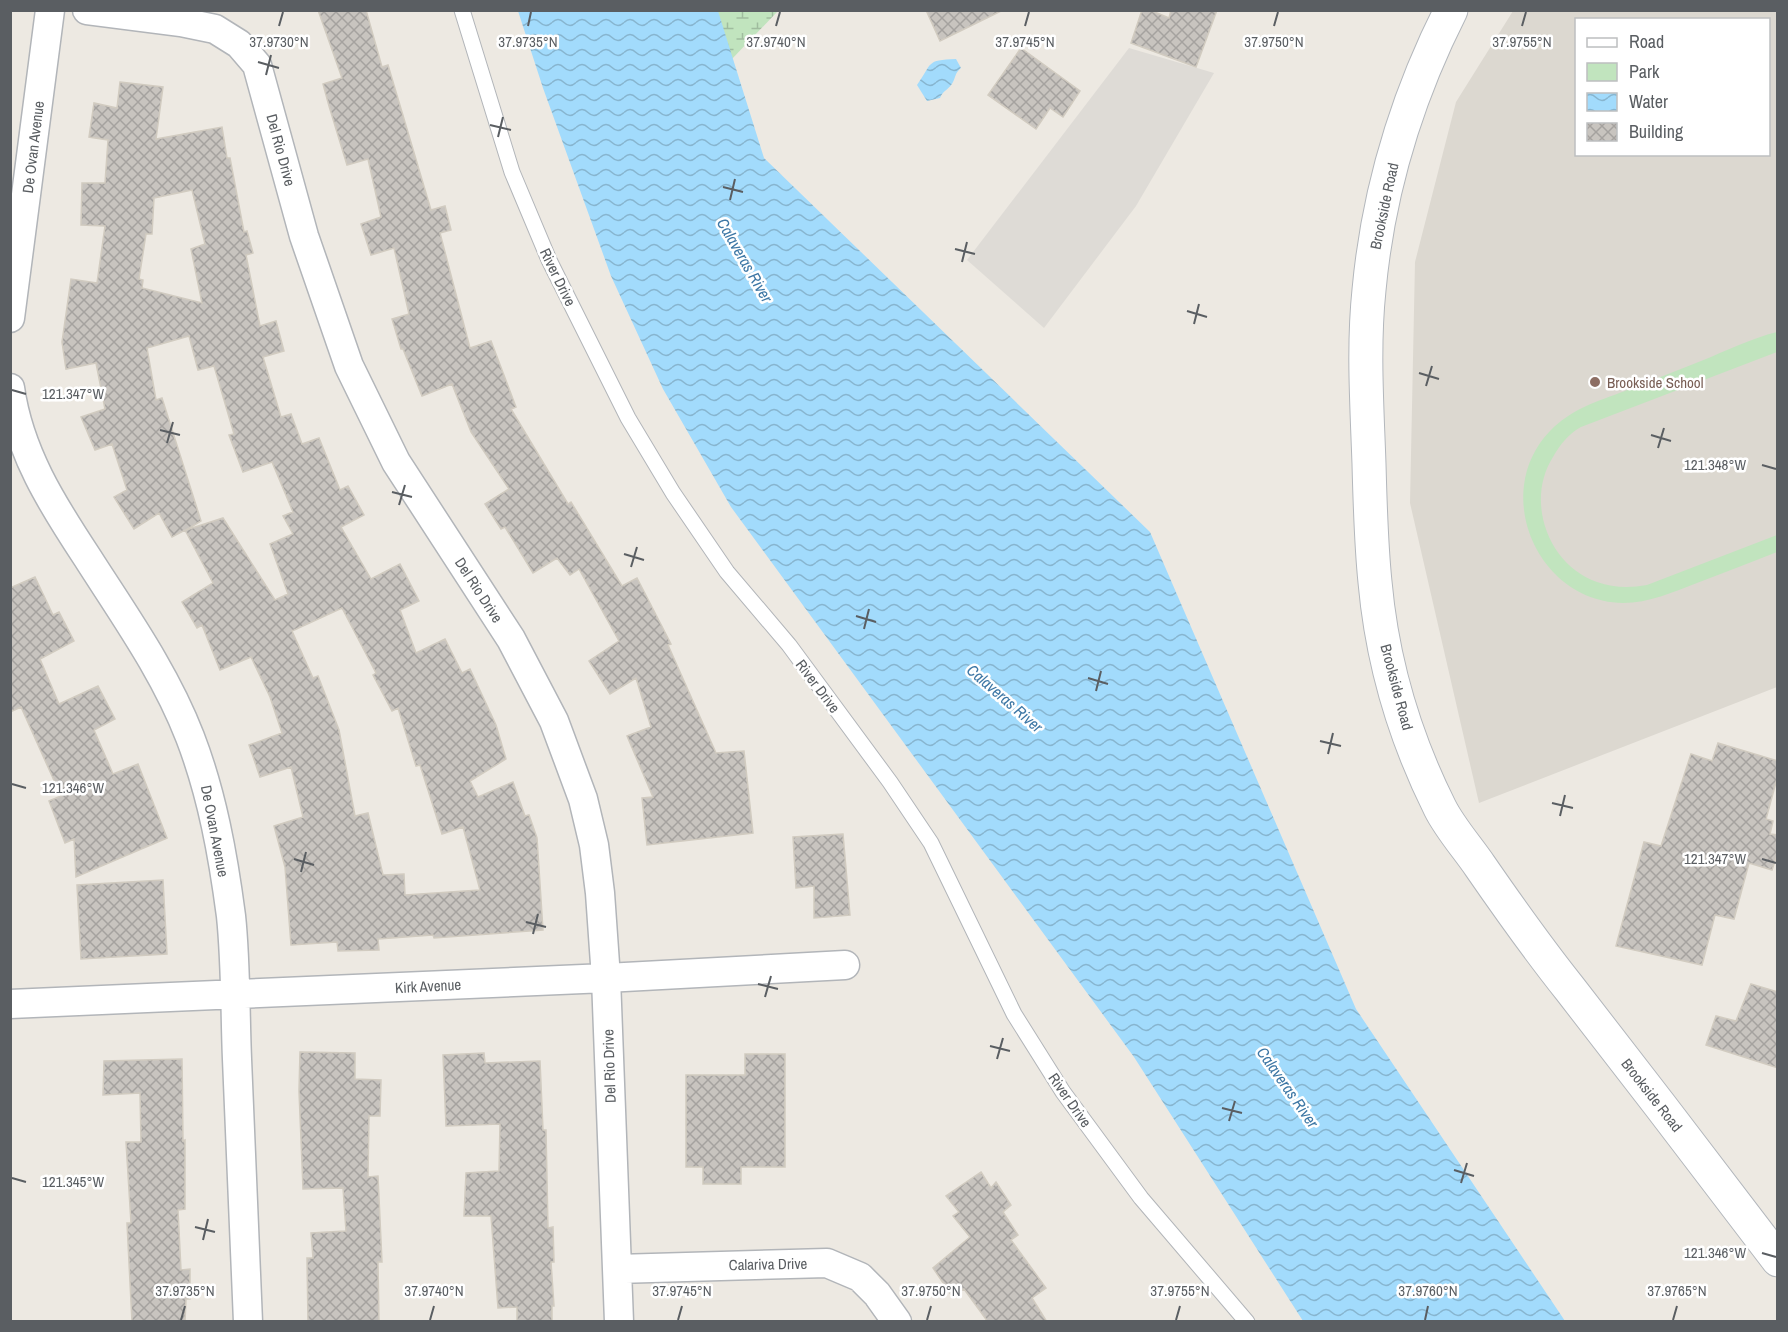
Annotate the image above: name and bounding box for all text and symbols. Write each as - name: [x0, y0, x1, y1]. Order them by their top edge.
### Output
- legend: [1575, 18, 1770, 156]
- text: Road: [1629, 29, 1664, 54]
- text: 37.9730°N: [249, 31, 309, 52]
- text: 37.9735°N: [498, 31, 558, 52]
- text: 37.9740°N: [746, 31, 806, 52]
- text: 37.9745°N: [995, 31, 1055, 52]
- text: 37.9750°N: [1244, 31, 1304, 52]
- text: 37.9755°N: [1492, 31, 1552, 52]
- text: Park: [1629, 59, 1660, 84]
- text: Water: [1629, 89, 1668, 114]
- street label: De Ovan Avenue: [17, 100, 49, 194]
- street label: Del Rio Drive: [261, 112, 301, 189]
- text: Building: [1629, 119, 1684, 144]
- street label: Brookside Road: [1365, 161, 1403, 251]
- water label: Calaveras River: [712, 214, 778, 307]
- street label: River Drive: [535, 244, 581, 310]
- place label: Brookside School: [1607, 372, 1703, 393]
- marker: Brookside School: [1588, 375, 1602, 389]
- text: 121.347°W: [42, 383, 104, 404]
- text: 121.348°W: [1684, 454, 1746, 475]
- street label: Del Rio Drive: [450, 553, 508, 627]
- street label: Brookside Road: [1375, 642, 1419, 732]
- street label: River Drive: [791, 655, 845, 717]
- water label: Calaveras River: [962, 659, 1048, 738]
- text: 121.346°W: [42, 777, 104, 798]
- street label: De Ovan Avenue: [196, 783, 234, 879]
- text: 121.347°W: [1684, 848, 1746, 869]
- street label: Kirk Avenue: [394, 974, 462, 998]
- street label: Del Rio Drive: [597, 1029, 621, 1103]
- water label: Calaveras River: [1252, 1042, 1324, 1132]
- street label: Brookside Road: [1617, 1054, 1687, 1136]
- street label: River Drive: [1044, 1069, 1097, 1132]
- text: 121.345°W: [42, 1171, 104, 1192]
- text: 121.346°W: [1684, 1242, 1746, 1263]
- street label: Calariva Drive: [729, 1253, 808, 1275]
- text: 37.9735°N: [155, 1280, 215, 1301]
- text: 37.9740°N: [404, 1280, 464, 1301]
- text: 37.9745°N: [652, 1280, 712, 1301]
- text: 37.9750°N: [901, 1280, 961, 1301]
- text: 37.9755°N: [1150, 1280, 1210, 1301]
- text: 37.9760°N: [1398, 1280, 1458, 1301]
- text: 37.9765°N: [1647, 1280, 1707, 1301]

